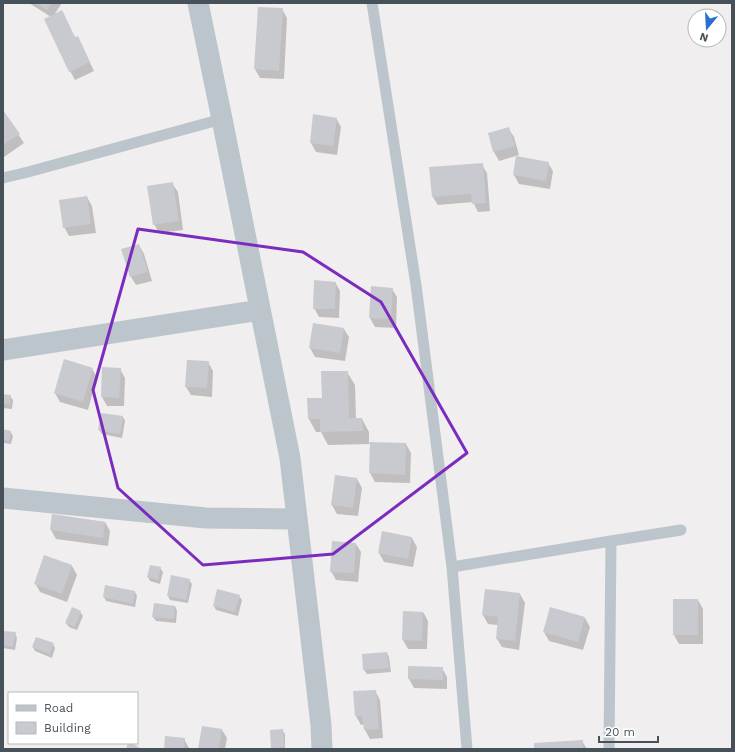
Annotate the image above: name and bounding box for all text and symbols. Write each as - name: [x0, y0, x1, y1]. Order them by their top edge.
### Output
- north arrow: [687, 8, 727, 48]
- text: N: [698, 30, 710, 44]
- legend: [8, 692, 138, 744]
- text: Road: [44, 701, 73, 715]
- scale bar: [599, 718, 658, 744]
- text: Building: [44, 721, 91, 735]
- text: 20 m: [605, 725, 635, 739]

